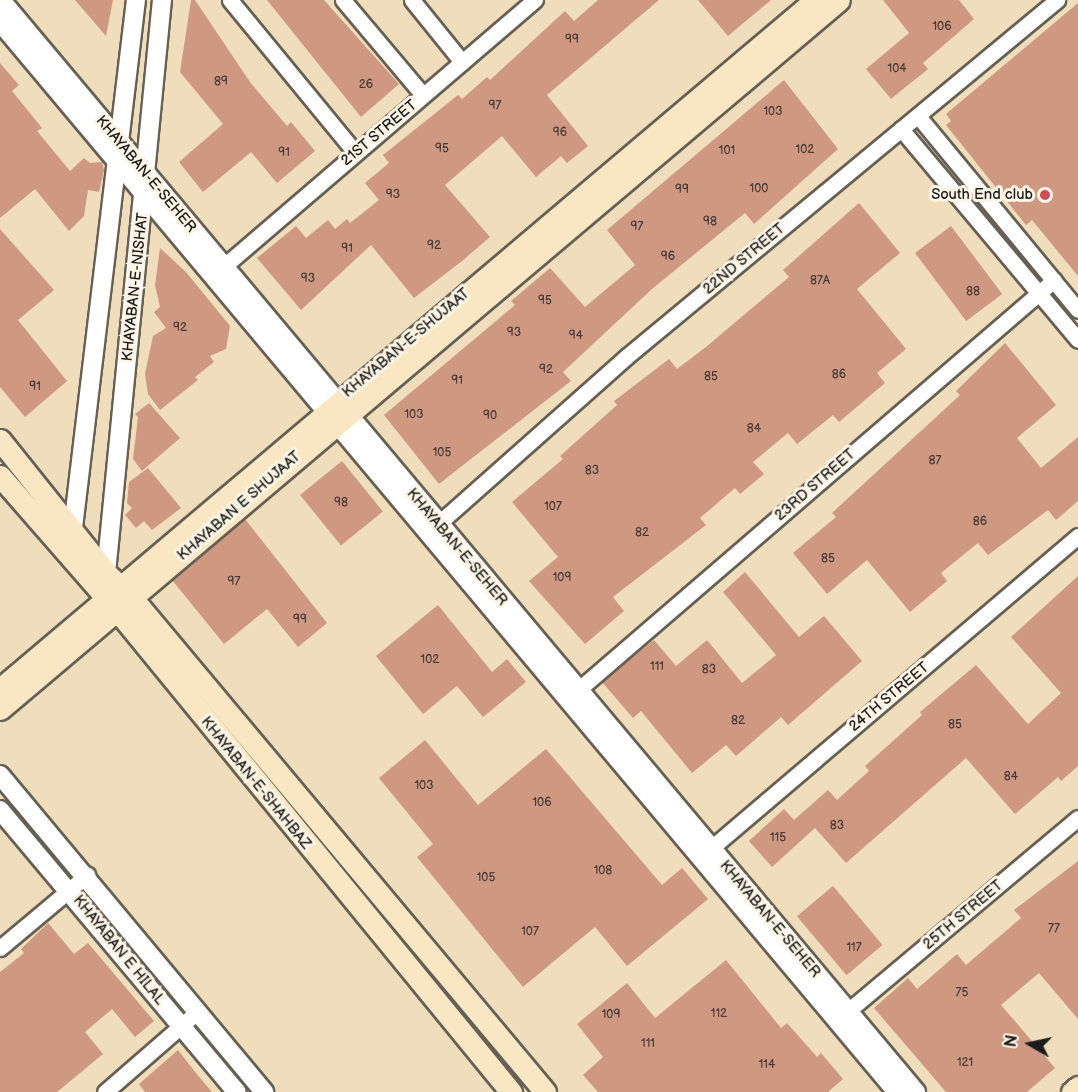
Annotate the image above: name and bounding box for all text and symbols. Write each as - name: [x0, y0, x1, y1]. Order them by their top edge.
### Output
- house number: 106: [932, 20, 952, 34]
- house number: 99: [565, 33, 579, 47]
- house number: 104: [887, 62, 907, 76]
- house number: 89: [214, 75, 228, 89]
- house number: 26: [359, 78, 373, 92]
- street label: 21ST STREET: [337, 96, 421, 170]
- house number: 97: [489, 99, 501, 113]
- house number: 103: [763, 105, 783, 119]
- street label: KHAYABAN-E-SEHER: [92, 112, 200, 236]
- house number: 96: [553, 126, 567, 140]
- house number: 95: [435, 142, 449, 156]
- house number: 102: [796, 143, 814, 157]
- house number: 101: [719, 144, 735, 158]
- house number: 91: [278, 146, 290, 160]
- house number: 100: [750, 182, 768, 196]
- house number: 99: [675, 183, 689, 197]
- place label: South End club: [931, 186, 1033, 204]
- house number: 93: [386, 188, 400, 202]
- marker: South End club: [1038, 188, 1052, 202]
- street label: KHAYABAN-E-NISHAT: [118, 212, 152, 362]
- house number: 98: [703, 215, 717, 229]
- house number: 97: [631, 220, 643, 234]
- street label: 22ND STREET: [699, 220, 789, 298]
- house number: 92: [427, 239, 441, 253]
- house number: 91: [341, 242, 353, 256]
- house number: 96: [661, 250, 675, 264]
- house number: 93: [301, 272, 315, 286]
- house number: 87A: [810, 274, 830, 288]
- street label: KHAYABAN-E-SHUJAAT: [339, 284, 473, 402]
- house number: 88: [966, 285, 980, 299]
- house number: 95: [538, 294, 552, 308]
- house number: 92: [173, 321, 187, 335]
- house number: 93: [507, 326, 521, 340]
- house number: 94: [569, 329, 583, 343]
- house number: 92: [539, 363, 553, 377]
- house number: 86: [832, 368, 846, 382]
- house number: 85: [704, 370, 718, 384]
- house number: 91: [451, 374, 463, 388]
- house number: 91: [29, 380, 41, 394]
- house number: 103: [404, 408, 424, 422]
- house number: 90: [483, 409, 497, 423]
- house number: 84: [747, 422, 761, 436]
- street label: 23RD STREET: [771, 445, 859, 525]
- house number: 105: [433, 446, 451, 460]
- street label: KHAYABAN E SHUJAAT: [174, 447, 304, 565]
- house number: 87: [929, 454, 941, 468]
- house number: 83: [585, 464, 599, 478]
- street label: KHAYABAN-E-SEHER: [403, 485, 511, 609]
- house number: 98: [334, 496, 348, 510]
- house number: 107: [544, 500, 562, 514]
- house number: 86: [973, 515, 987, 529]
- house number: 82: [635, 526, 649, 540]
- house number: 85: [821, 552, 835, 566]
- house number: 109: [553, 571, 571, 585]
- house number: 97: [228, 575, 240, 589]
- house number: 99: [293, 613, 307, 627]
- house number: 102: [421, 653, 439, 667]
- street label: 24TH STREET: [845, 658, 933, 736]
- house number: 111: [650, 660, 664, 674]
- house number: 83: [702, 663, 716, 677]
- street label: KHAYABAN-E-SHAHBAZ: [197, 713, 315, 853]
- house number: 82: [731, 714, 745, 728]
- house number: 85: [948, 718, 962, 732]
- house number: 84: [1004, 770, 1018, 784]
- house number: 103: [414, 779, 434, 793]
- house number: 106: [532, 796, 552, 810]
- house number: 83: [830, 819, 844, 833]
- house number: 115: [770, 831, 786, 845]
- street label: KHAYABAN-E-SEHER: [716, 857, 824, 981]
- house number: 108: [594, 864, 612, 878]
- house number: 105: [477, 871, 495, 885]
- street label: 25TH STREET: [919, 876, 1007, 954]
- street label: KHAYABAN E HILAL: [69, 892, 169, 1008]
- house number: 77: [1048, 922, 1060, 936]
- house number: 107: [521, 925, 539, 939]
- house number: 117: [846, 941, 862, 955]
- house number: 75: [956, 986, 968, 1000]
- house number: 112: [711, 1007, 727, 1021]
- house number: 109: [602, 1008, 620, 1022]
- north arrow: [1000, 1014, 1060, 1074]
- text: N: [1001, 1034, 1022, 1049]
- house number: 111: [641, 1037, 655, 1051]
- house number: 121: [957, 1056, 973, 1070]
- house number: 114: [759, 1058, 775, 1072]

